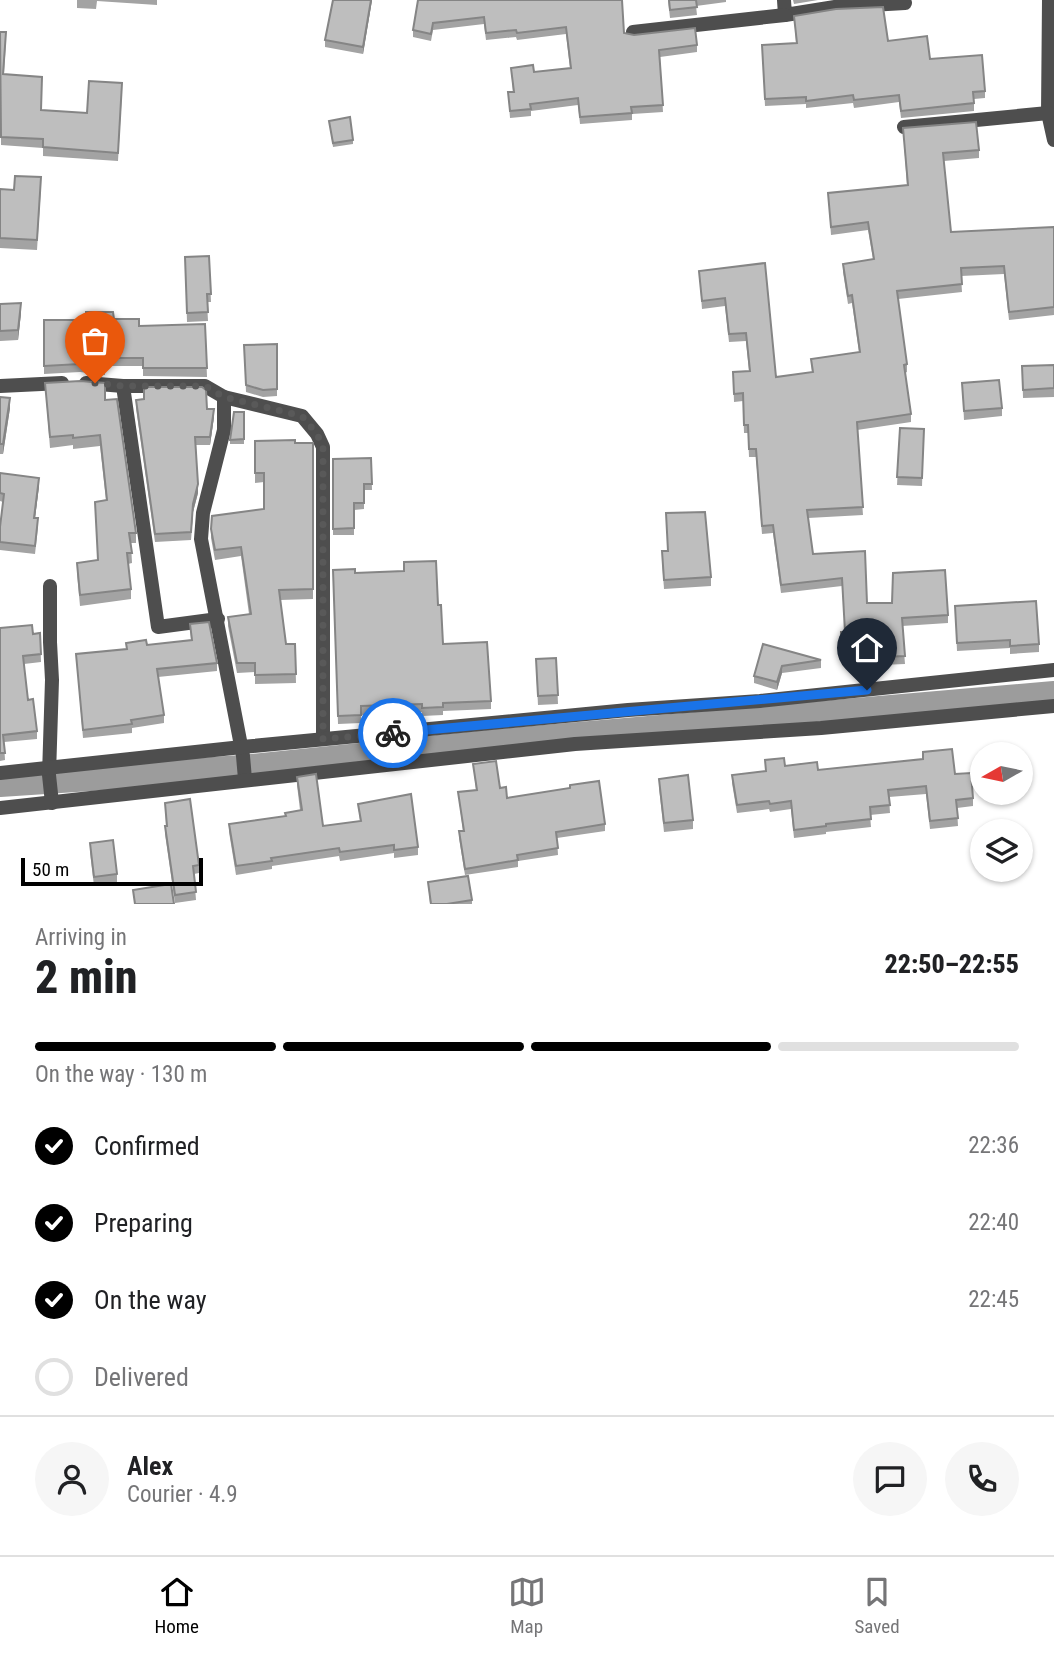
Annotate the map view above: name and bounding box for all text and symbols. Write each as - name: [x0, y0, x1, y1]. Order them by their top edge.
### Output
- pin: [65, 311, 125, 383]
- icon: bag: [76, 322, 114, 360]
- pin: [837, 618, 897, 690]
- icon: home: [848, 629, 886, 667]
- courier: [358, 698, 428, 768]
- icon: bike: [374, 714, 412, 752]
- north arrow: [970, 742, 1032, 805]
- map controls: [970, 742, 1033, 882]
- button: layers: [970, 819, 1033, 882]
- scale bar: [21, 855, 203, 887]
- text: 50 m: [32, 858, 69, 881]
- text: Arriving in: [35, 924, 127, 951]
- text: 22:50–22:55: [885, 949, 1019, 979]
- text: 2 min: [35, 950, 138, 1004]
- text: On the way · 130 m: [35, 1061, 207, 1088]
- icon: check: [35, 1127, 73, 1165]
- text: Confirmed: [94, 1131, 200, 1161]
- text: 22:36: [968, 1132, 1019, 1159]
- icon: check: [35, 1204, 73, 1242]
- text: Preparing: [94, 1208, 193, 1238]
- text: 22:40: [968, 1209, 1019, 1236]
- icon: check: [35, 1281, 73, 1319]
- text: On the way: [94, 1285, 207, 1315]
- text: 22:45: [968, 1286, 1019, 1313]
- text: Delivered: [94, 1362, 189, 1392]
- button: person: [35, 1442, 109, 1516]
- button: chat: [853, 1442, 927, 1516]
- button: phone: [945, 1442, 1019, 1516]
- text: Alex: [127, 1451, 173, 1481]
- text: Courier · 4.9: [127, 1481, 238, 1508]
- tab: Home: [154, 1573, 199, 1638]
- tab: Map: [508, 1573, 546, 1638]
- tab: Saved: [854, 1573, 900, 1638]

